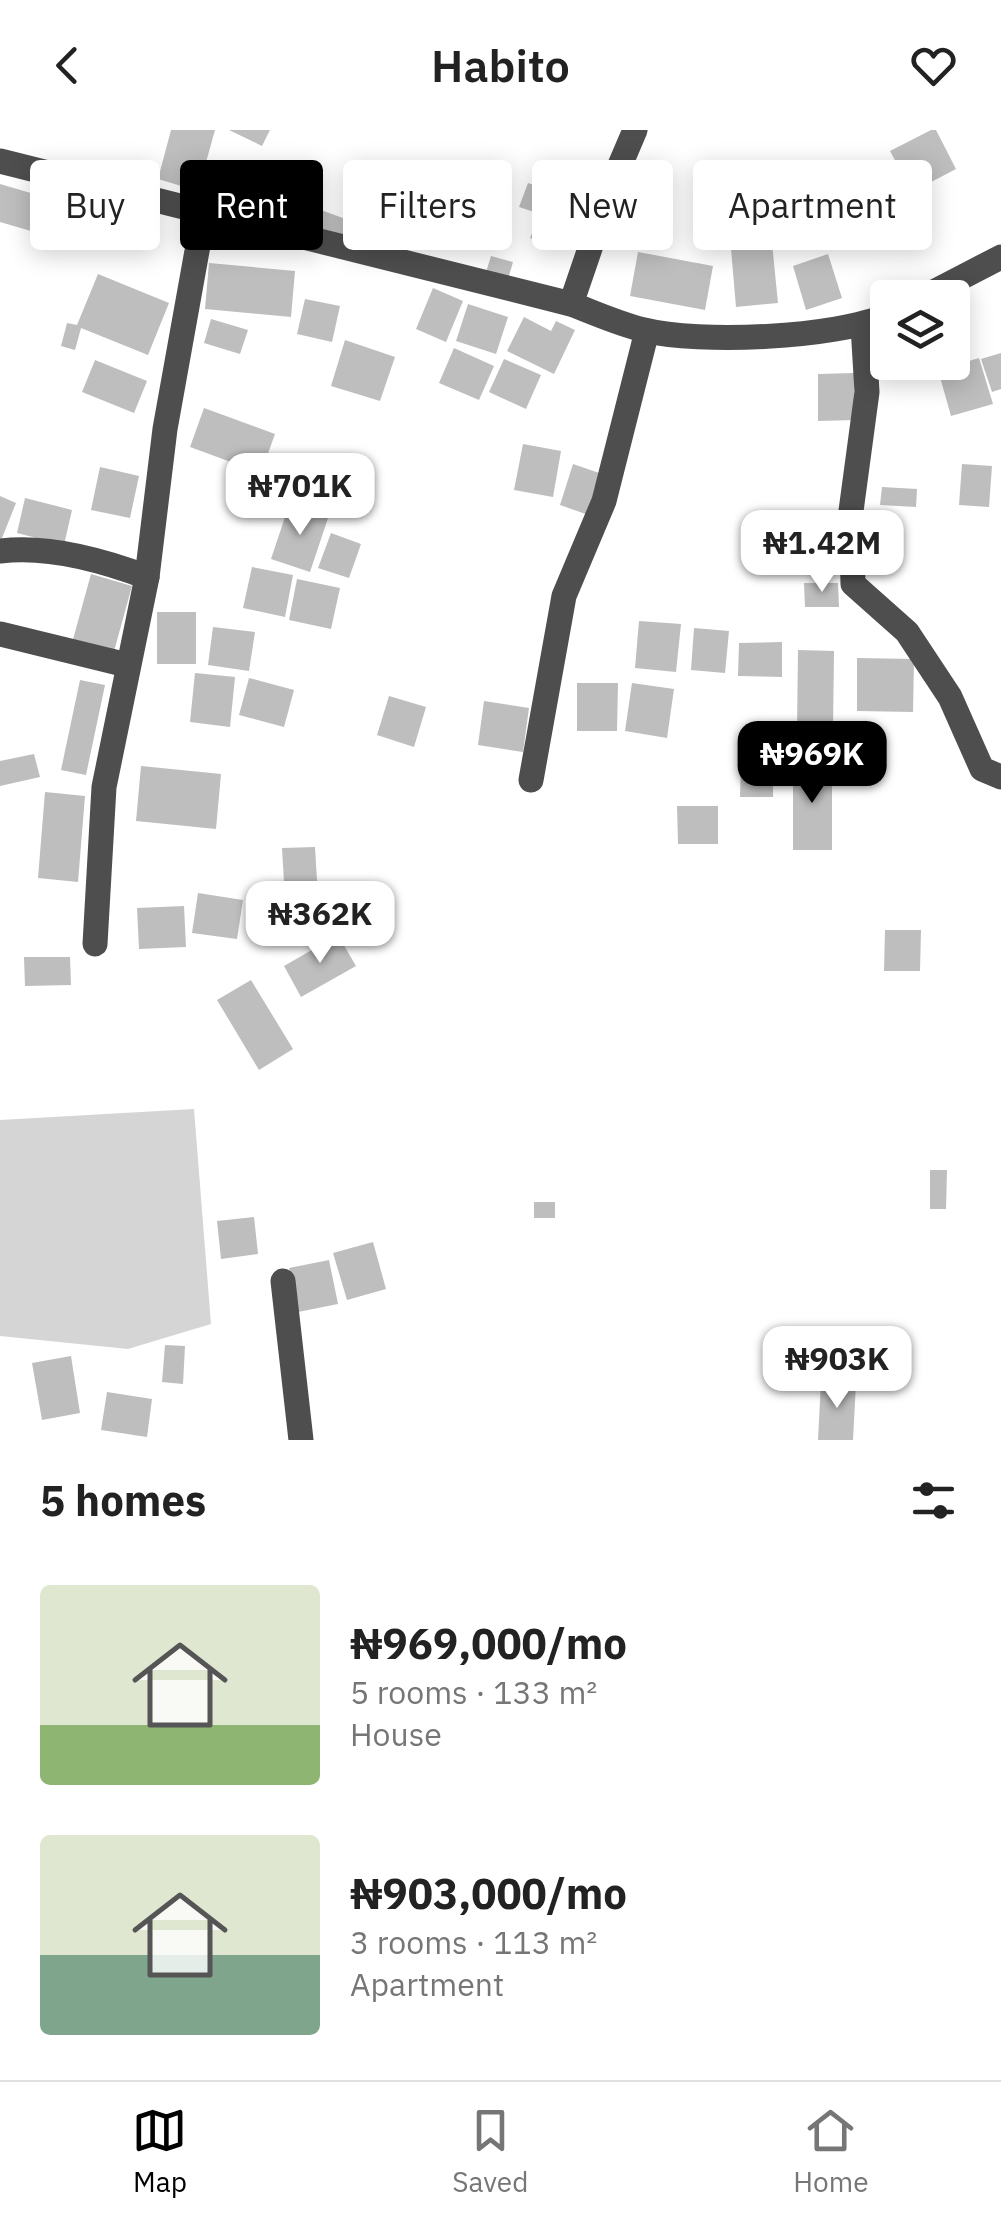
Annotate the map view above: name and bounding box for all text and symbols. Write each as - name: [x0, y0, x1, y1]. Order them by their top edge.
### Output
- text: Habito: [431, 36, 570, 94]
- icon: back: [40, 38, 95, 93]
- icon: heart: [906, 38, 961, 93]
- chip: Buy: [30, 160, 160, 250]
- chip: Rent: [180, 160, 323, 250]
- chip: Filters: [343, 160, 512, 250]
- chip: New: [532, 160, 673, 250]
- chip: Apartment: [693, 160, 932, 250]
- map controls: [870, 280, 970, 380]
- button: layers: [870, 280, 970, 380]
- pin: ₦701K: [230, 453, 370, 538]
- text: ₦701K: [248, 464, 352, 506]
- pin: ₦1.42M: [741, 510, 903, 595]
- text: ₦1.42M: [763, 521, 881, 563]
- pin: ₦969K: [742, 721, 882, 806]
- text: ₦969K: [760, 732, 864, 774]
- pin: ₦362K: [250, 881, 390, 966]
- text: ₦362K: [268, 892, 372, 934]
- pin: ₦903K: [767, 1326, 907, 1411]
- text: ₦903K: [785, 1337, 889, 1379]
- text: 5 homes: [40, 1473, 206, 1528]
- icon: filters: [906, 1473, 961, 1528]
- text: ₦969,000/mo: [350, 1616, 627, 1671]
- icon: home: [120, 1625, 240, 1745]
- text: 5 rooms · 133 m²: [350, 1671, 597, 1713]
- text: House: [350, 1713, 442, 1755]
- text: ₦903,000/mo: [350, 1866, 627, 1921]
- icon: home: [120, 1875, 240, 1995]
- text: 3 rooms · 113 m²: [350, 1921, 597, 1963]
- text: Apartment: [350, 1963, 504, 2005]
- tab: Map: [132, 2103, 187, 2200]
- tab: Saved: [452, 2103, 528, 2200]
- tab: Home: [793, 2103, 869, 2200]

